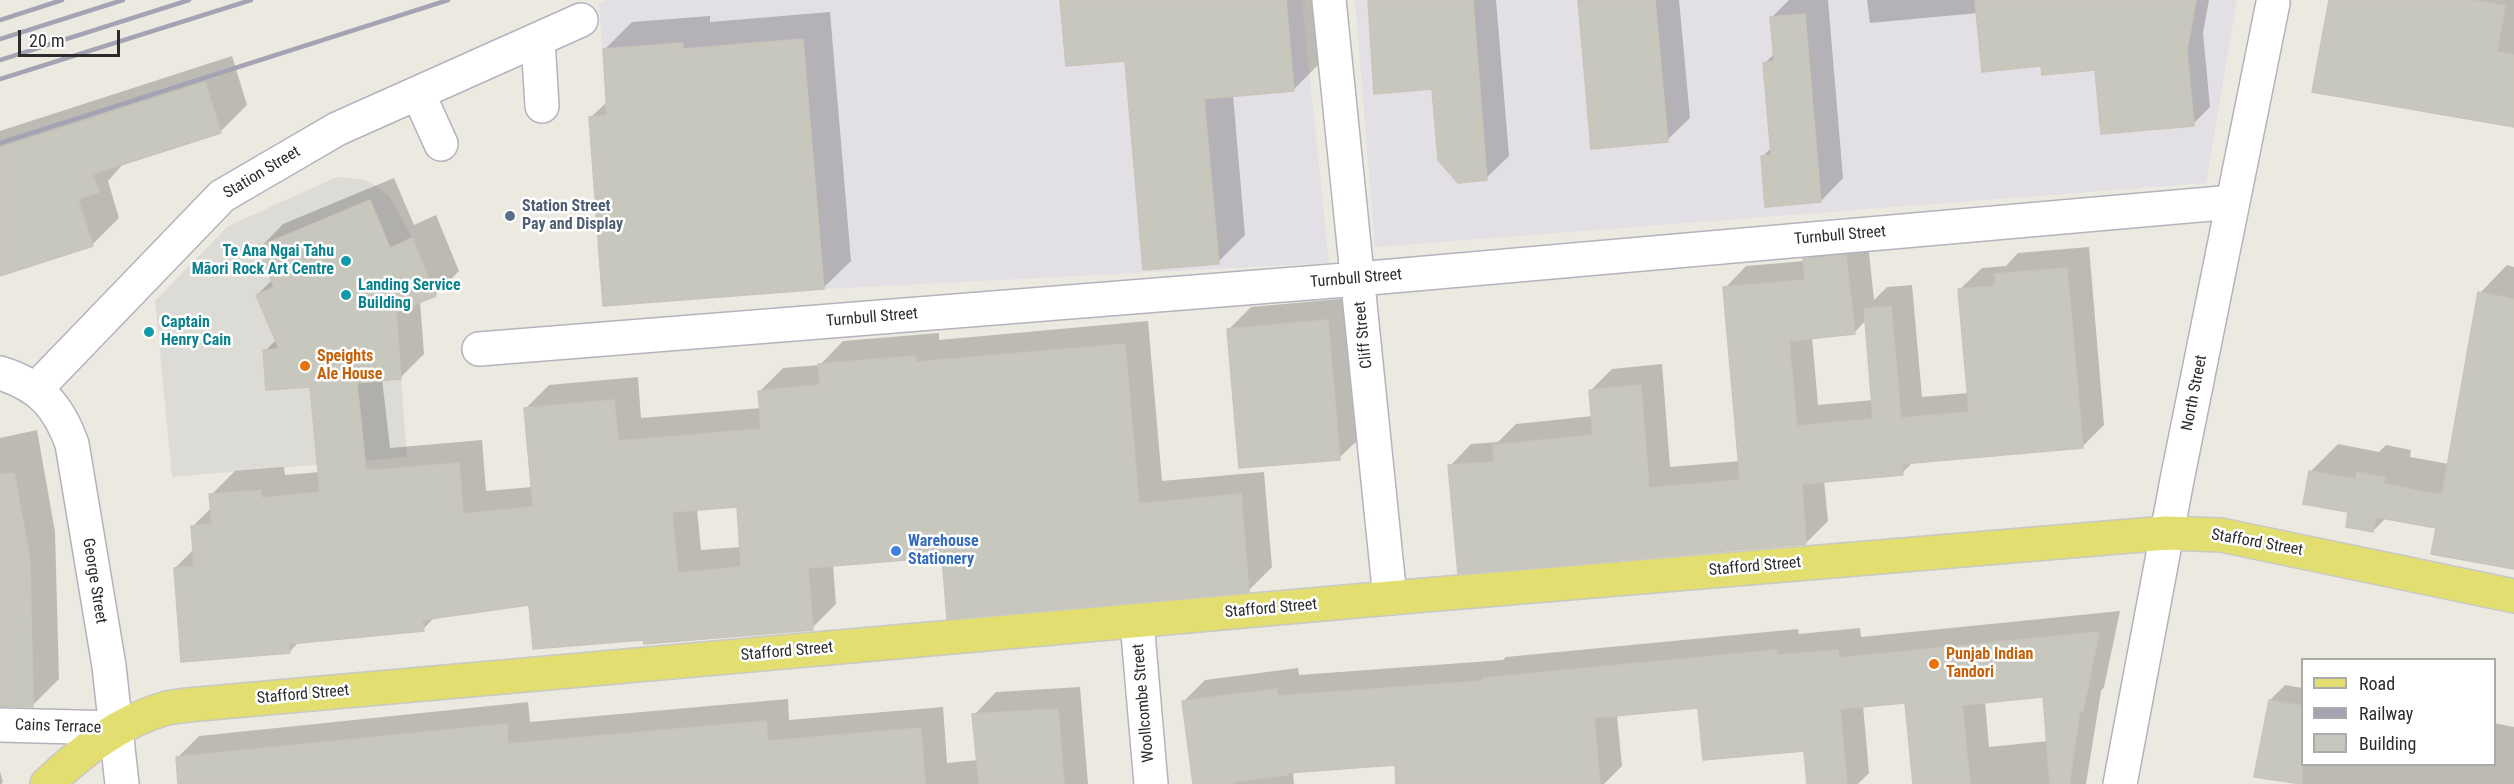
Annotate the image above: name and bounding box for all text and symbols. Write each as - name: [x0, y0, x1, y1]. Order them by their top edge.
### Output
- scale bar: [21, 18, 123, 56]
- text: 20 m: [29, 30, 64, 51]
- street label: Station Street: [220, 143, 304, 203]
- place label: Station Street Pay and Display: [522, 197, 623, 235]
- marker: Station Street Pay and Display: [503, 209, 517, 223]
- street label: Turnbull Street: [1793, 222, 1887, 250]
- place label: Te Ana Ngai Tahu Māori Rock Art Centre: [192, 242, 334, 280]
- marker: Te Ana Ngai Tahu Māori Rock Art Centre: [339, 254, 353, 268]
- street label: Turnbull Street: [1309, 265, 1403, 293]
- place label: Landing Service Building: [358, 276, 461, 314]
- marker: Landing Service Building: [339, 288, 353, 302]
- street label: Cliff Street: [1351, 300, 1377, 370]
- street label: Turnbull Street: [825, 304, 919, 332]
- place label: Captain Henry Cain: [161, 313, 231, 351]
- marker: Captain Henry Cain: [142, 325, 156, 339]
- place label: Speights Ale House: [317, 347, 382, 385]
- street label: North Street: [2178, 353, 2212, 433]
- marker: Speights Ale House: [298, 359, 312, 373]
- street label: Stafford Street: [2210, 525, 2304, 561]
- place label: Warehouse Stationery: [908, 532, 979, 570]
- street label: George Street: [78, 537, 110, 625]
- marker: Warehouse Stationery: [889, 544, 903, 558]
- street label: Stafford Street: [1708, 553, 1802, 581]
- street label: Stafford Street: [1224, 595, 1318, 623]
- street label: Stafford Street: [740, 638, 834, 666]
- street label: Woollcombe Street: [1129, 643, 1159, 763]
- place label: Punjab Indian Tandori: [1946, 645, 2033, 683]
- marker: Punjab Indian Tandori: [1927, 657, 1941, 671]
- legend: [2301, 658, 2496, 766]
- text: Road: [2359, 673, 2395, 694]
- street label: Stafford Street: [256, 681, 350, 709]
- text: Railway: [2359, 703, 2413, 724]
- street label: Cains Terrace: [15, 716, 101, 738]
- text: Building: [2359, 733, 2416, 754]

